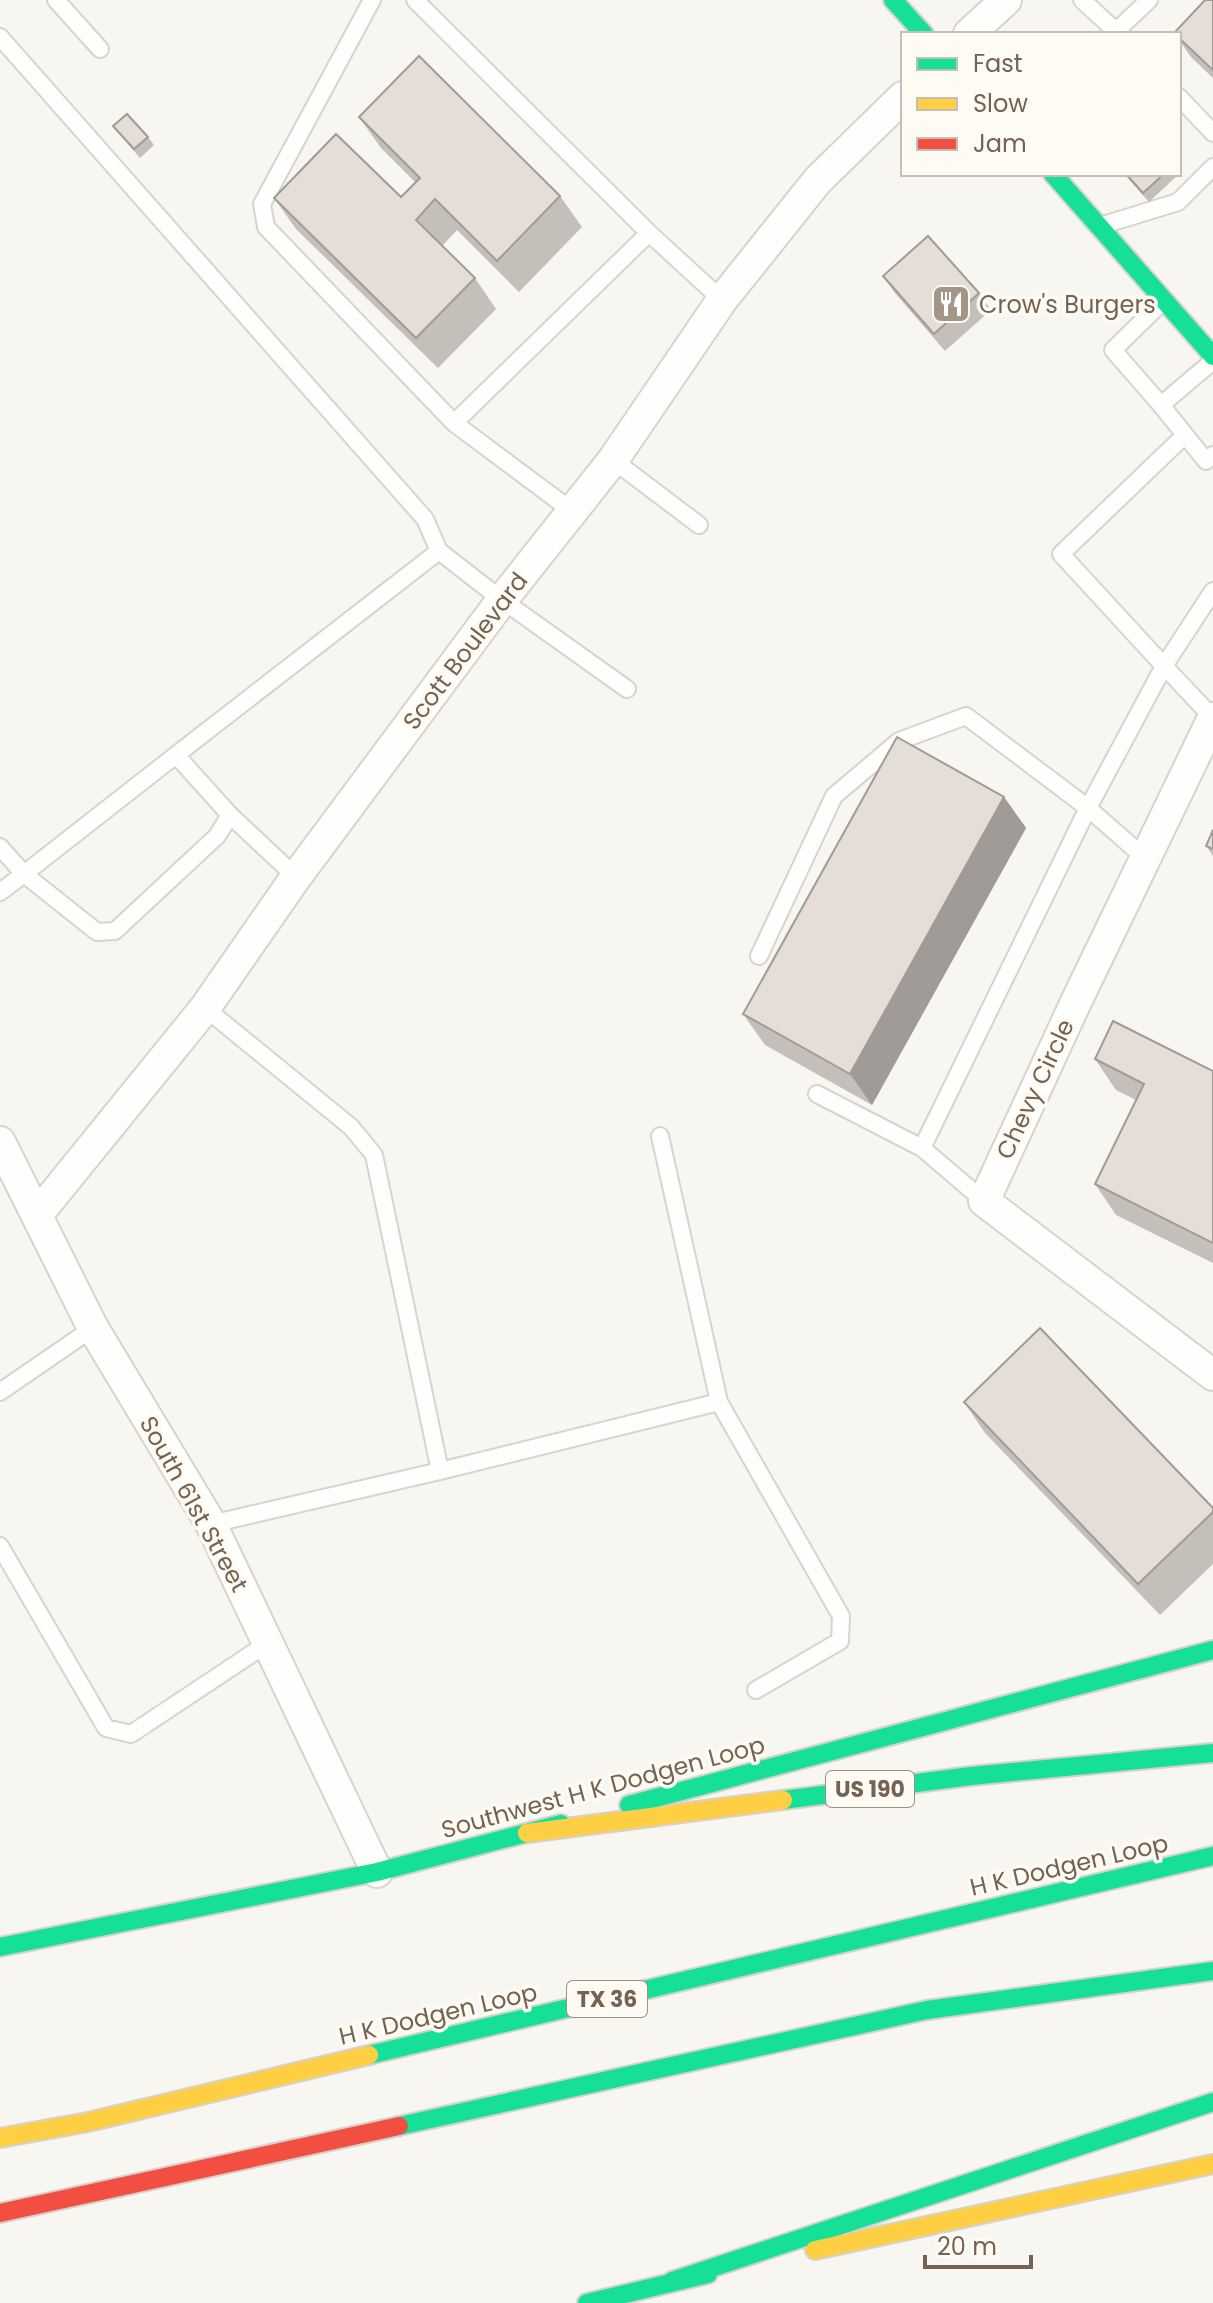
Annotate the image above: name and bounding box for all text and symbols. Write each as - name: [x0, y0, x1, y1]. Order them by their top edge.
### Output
- legend: [901, 32, 1181, 176]
- text: Fast: [973, 47, 1023, 80]
- text: Slow: [973, 87, 1028, 120]
- text: Jam: [973, 127, 1027, 160]
- restaurant icon: Crow's Burgers: [930, 283, 972, 325]
- place label: Crow's Burgers: [979, 288, 1156, 321]
- street label: Scott Boulevard: [395, 566, 535, 736]
- street label: Chevy Circle: [988, 1014, 1082, 1164]
- street label: South 61st Street: [132, 1410, 256, 1598]
- street label: Southwest H K Dodgen Loop: [438, 1728, 768, 1846]
- road number: US 190: [826, 1771, 914, 1807]
- street label: H K Dodgen Loop: [967, 1826, 1171, 1904]
- street label: H K Dodgen Loop: [336, 1975, 540, 2053]
- road number: TX 36: [567, 1981, 647, 2017]
- scale bar: [925, 2219, 1031, 2269]
- text: 20 m: [937, 2230, 997, 2263]

